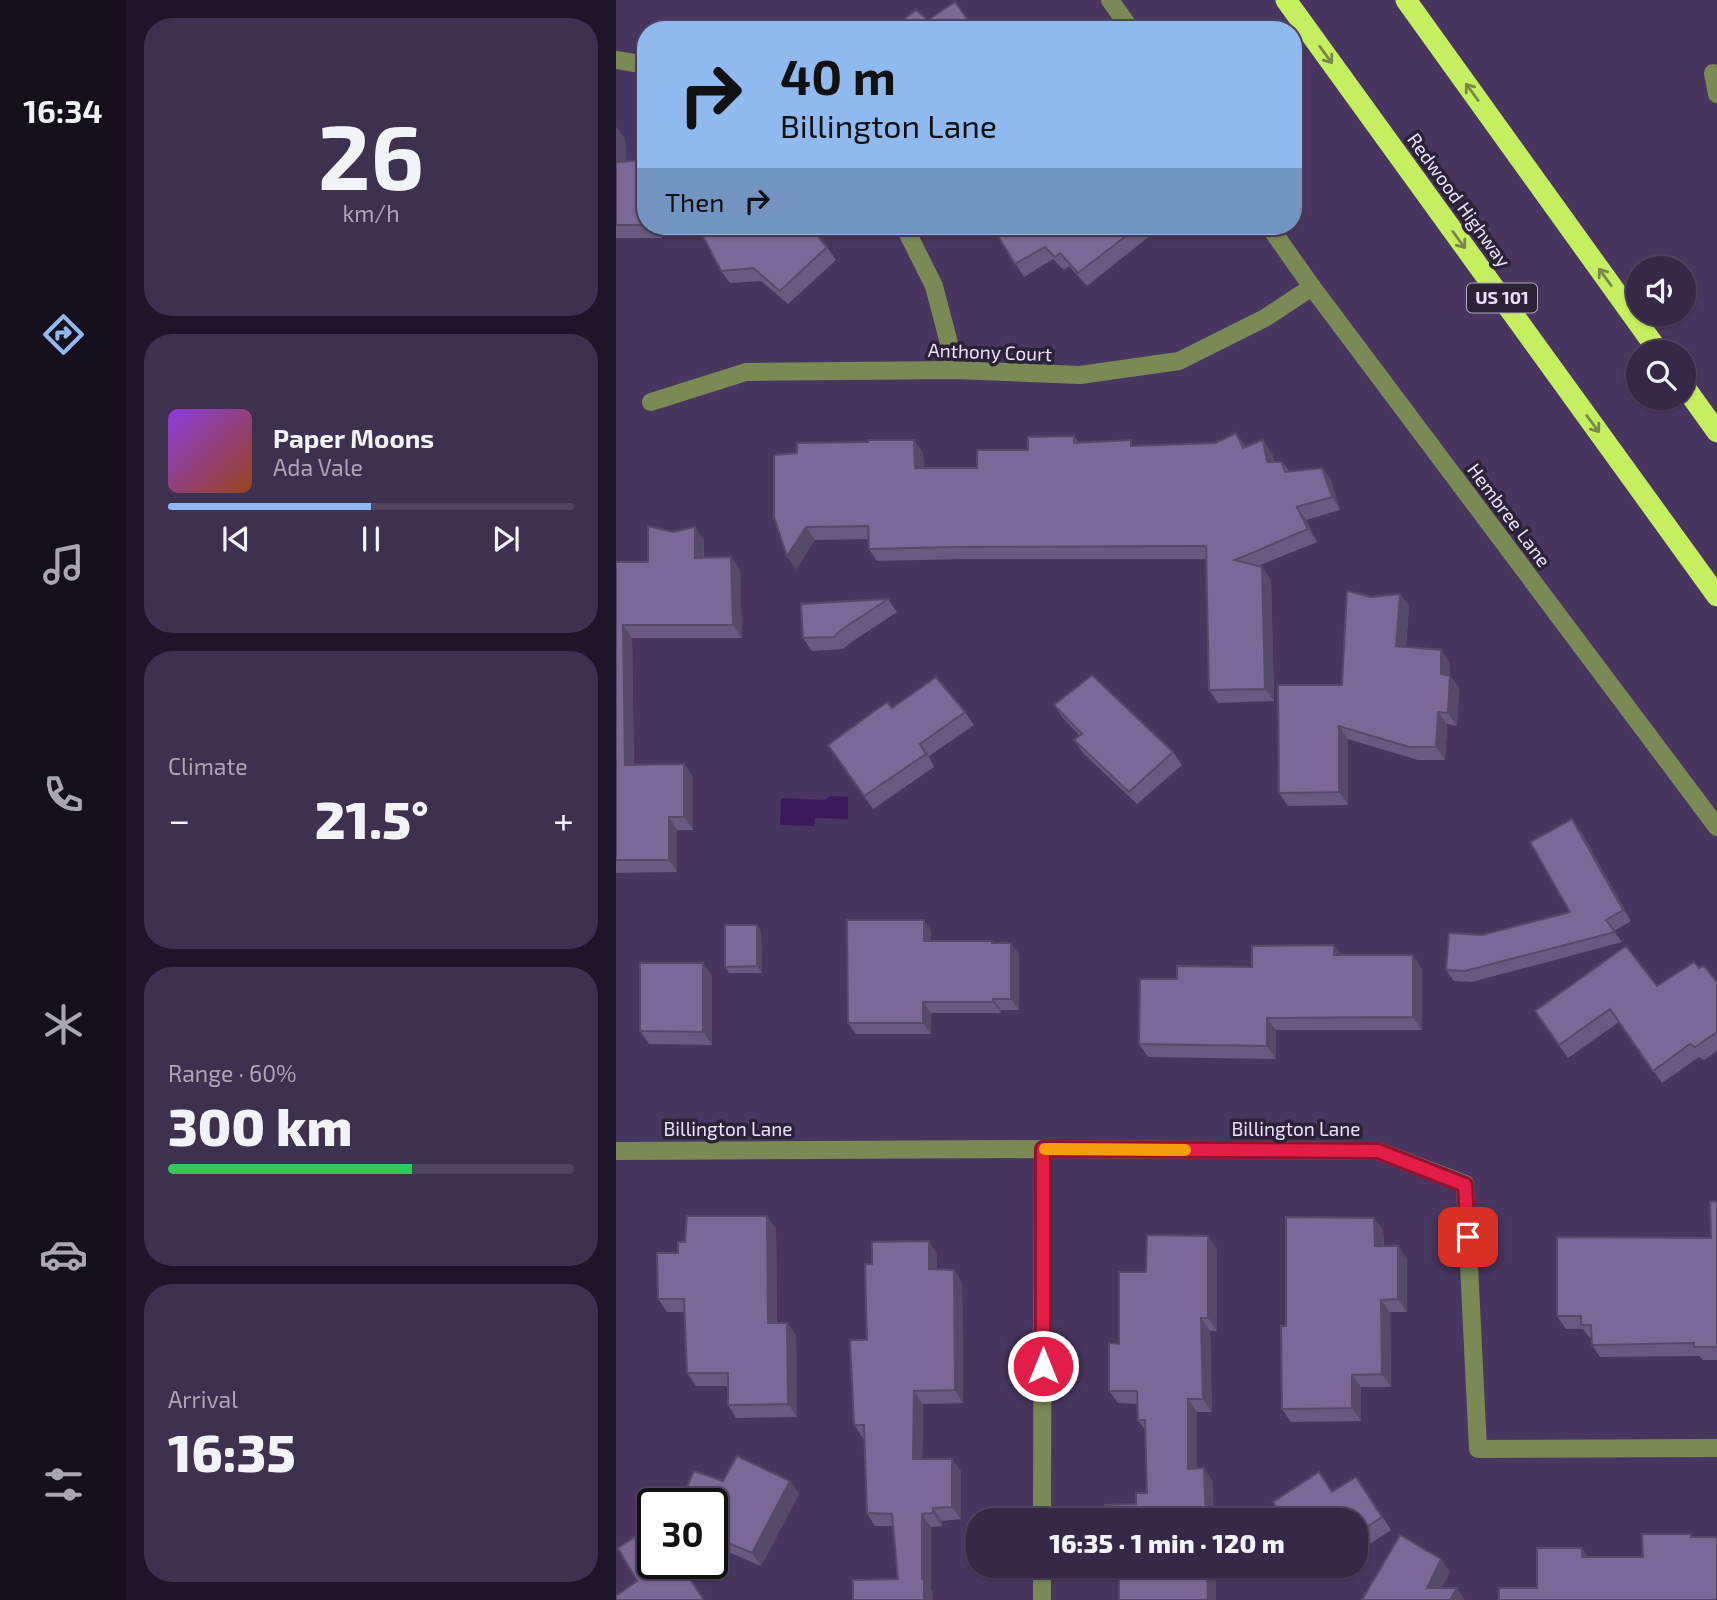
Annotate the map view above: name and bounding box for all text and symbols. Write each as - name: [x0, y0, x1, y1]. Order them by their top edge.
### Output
- one-way arrow: [1319, 45, 1333, 64]
- text: 40 m: [780, 46, 896, 105]
- icon: right: [665, 49, 756, 140]
- one-way arrow: [1465, 83, 1479, 102]
- text: 16:34: [23, 91, 103, 129]
- text: 26: [318, 99, 424, 208]
- text: Billington Lane: [780, 106, 997, 144]
- street label: Redwood Highway: [1403, 128, 1516, 271]
- icon: right: [738, 182, 776, 220]
- text: Then: [665, 186, 724, 217]
- text: km/h: [342, 199, 400, 227]
- one-way arrow: [1452, 230, 1467, 249]
- map controls: [1626, 256, 1696, 410]
- button: sound: [1626, 256, 1696, 326]
- one-way arrow: [1598, 267, 1613, 286]
- road number: US 101: [1467, 284, 1537, 312]
- icon: directions: [39, 310, 88, 359]
- street label: Anthony Court: [928, 338, 1052, 365]
- button: search: [1626, 340, 1696, 410]
- one-way arrow: [1586, 414, 1600, 433]
- text: Paper Moons: [273, 422, 434, 453]
- text: Ada Vale: [273, 453, 363, 481]
- street label: Hembree Lane: [1463, 458, 1556, 571]
- icon: previous: [217, 520, 255, 558]
- icon: pause: [352, 520, 390, 558]
- icon: next: [487, 520, 525, 558]
- icon: music: [39, 540, 88, 589]
- text: Climate: [168, 752, 248, 780]
- icon: phone: [39, 770, 88, 819]
- text: 21.5°: [315, 787, 429, 849]
- text: −: [168, 796, 190, 842]
- text: +: [553, 796, 574, 842]
- icon: climate: [39, 1000, 88, 1049]
- text: Range · 60%: [168, 1059, 297, 1087]
- text: 300 km: [168, 1094, 352, 1156]
- street label: Billington Lane: [664, 1117, 792, 1140]
- street label: Billington Lane: [1232, 1117, 1360, 1140]
- pin: [1438, 1207, 1498, 1267]
- icon: arrive: [1449, 1218, 1487, 1256]
- icon: car: [39, 1230, 88, 1279]
- position arrow: [1006, 1329, 1080, 1403]
- text: Arrival: [168, 1385, 238, 1413]
- text: 16:35: [168, 1420, 296, 1482]
- icon: filters: [39, 1460, 88, 1509]
- speed limit sign: 30: [637, 1488, 728, 1579]
- text: 16:35 · 1 min · 120 m: [1049, 1527, 1285, 1558]

